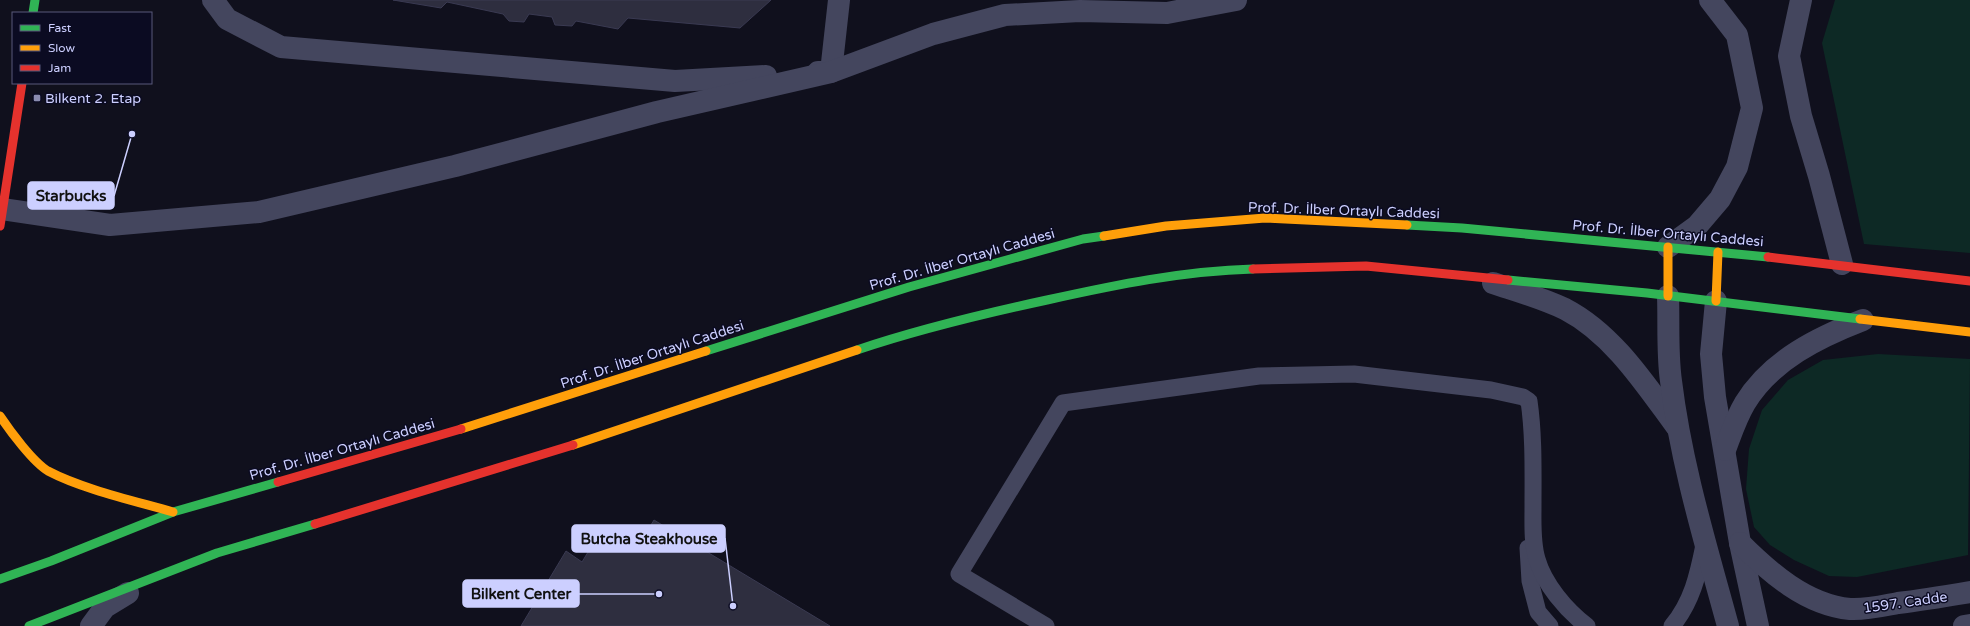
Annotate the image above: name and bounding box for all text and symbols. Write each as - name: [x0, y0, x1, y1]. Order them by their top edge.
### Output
- legend: [12, 12, 152, 84]
- text: Fast: [48, 21, 72, 35]
- text: Slow: [48, 41, 75, 55]
- text: Jam: [48, 61, 71, 75]
- place label: Bilkent 2. Etap: [45, 90, 141, 107]
- marker: Bilkent 2. Etap: [32, 93, 42, 103]
- callout: Starbucks: [28, 182, 114, 209]
- text: Starbucks: [36, 187, 106, 205]
- street label: Prof. Dr. İlber Ortaylı Caddesi: [1248, 199, 1440, 222]
- street label: Prof. Dr. İlber Ortaylı Caddesi: [1572, 217, 1764, 250]
- street label: Prof. Dr. İlber Ortaylı Caddesi: [867, 225, 1057, 294]
- street label: Prof. Dr. İlber Ortaylı Caddesi: [558, 317, 746, 392]
- street label: Prof. Dr. İlber Ortaylı Caddesi: [247, 415, 437, 484]
- callout: Butcha Steakhouse: [572, 525, 725, 552]
- text: Butcha Steakhouse: [580, 530, 718, 548]
- callout: Bilkent Center: [463, 580, 579, 607]
- text: Bilkent Center: [471, 585, 571, 603]
- street label: 1597. Cadde: [1862, 588, 1948, 617]

